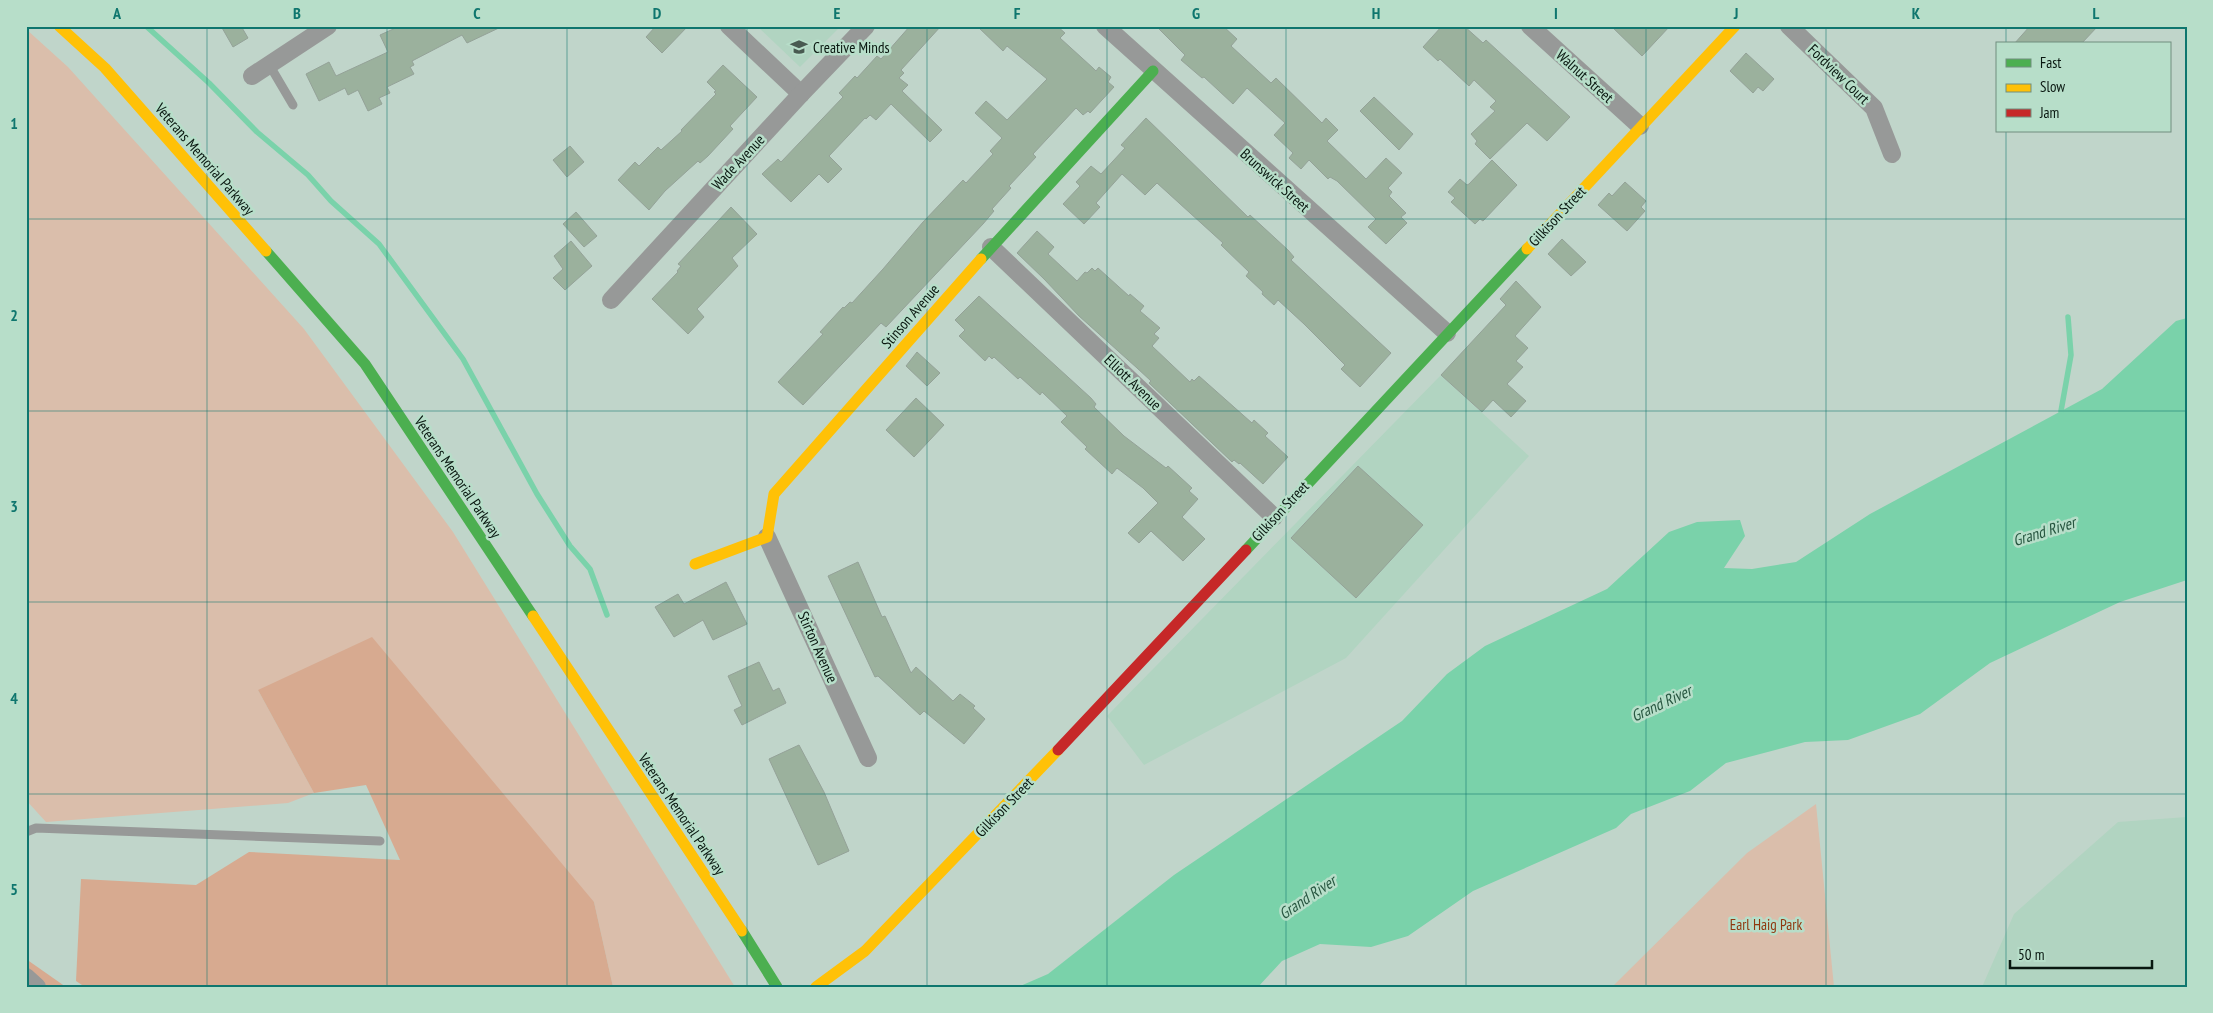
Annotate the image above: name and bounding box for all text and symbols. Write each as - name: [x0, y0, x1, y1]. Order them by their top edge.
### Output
- text: A: [112, 3, 122, 23]
- text: B: [293, 3, 301, 23]
- text: C: [473, 3, 481, 23]
- text: D: [653, 3, 662, 23]
- text: E: [834, 3, 841, 23]
- text: F: [1014, 3, 1021, 23]
- text: G: [1192, 3, 1200, 23]
- text: H: [1372, 3, 1380, 23]
- text: I: [1554, 3, 1558, 23]
- text: J: [1733, 3, 1738, 23]
- text: K: [1912, 3, 1921, 23]
- text: L: [2093, 3, 2100, 23]
- school or university icon: Creative Minds: [789, 37, 809, 57]
- place label: Creative Minds: [813, 38, 890, 57]
- street label: Fordview Court: [1804, 40, 1874, 108]
- legend: [1996, 42, 2170, 132]
- street label: Walnut Street: [1552, 45, 1618, 107]
- text: Fast: [2040, 53, 2061, 72]
- text: Slow: [2040, 77, 2065, 96]
- street label: Veterans Memorial Parkway: [150, 98, 259, 219]
- text: Jam: [2039, 103, 2059, 122]
- text: 1: [10, 113, 18, 133]
- street label: Wade Avenue: [708, 130, 768, 194]
- street label: Brunswick Street: [1237, 144, 1313, 216]
- street label: Gilkison Street: [1524, 182, 1590, 250]
- street label: Stinson Avenue: [877, 280, 943, 352]
- text: 2: [10, 305, 18, 325]
- street label: Elliott Avenue: [1100, 350, 1166, 414]
- street label: Veterans Memorial Parkway: [410, 412, 506, 542]
- street label: Gilkison Street: [1247, 477, 1313, 545]
- text: 3: [10, 496, 18, 516]
- water label: Grand River: [2010, 511, 2080, 550]
- street label: Stirton Avenue: [794, 608, 842, 686]
- water label: Grand River: [1628, 679, 1697, 726]
- text: 4: [10, 688, 18, 708]
- street label: Veterans Memorial Parkway: [634, 749, 730, 879]
- street label: Gilkison Street: [971, 773, 1037, 841]
- water label: Grand River: [1275, 869, 1341, 923]
- text: 5: [10, 879, 18, 899]
- park label: Earl Haig Park: [1730, 915, 1802, 934]
- scale bar: [2010, 938, 2153, 970]
- text: 50 m: [2018, 945, 2044, 964]

